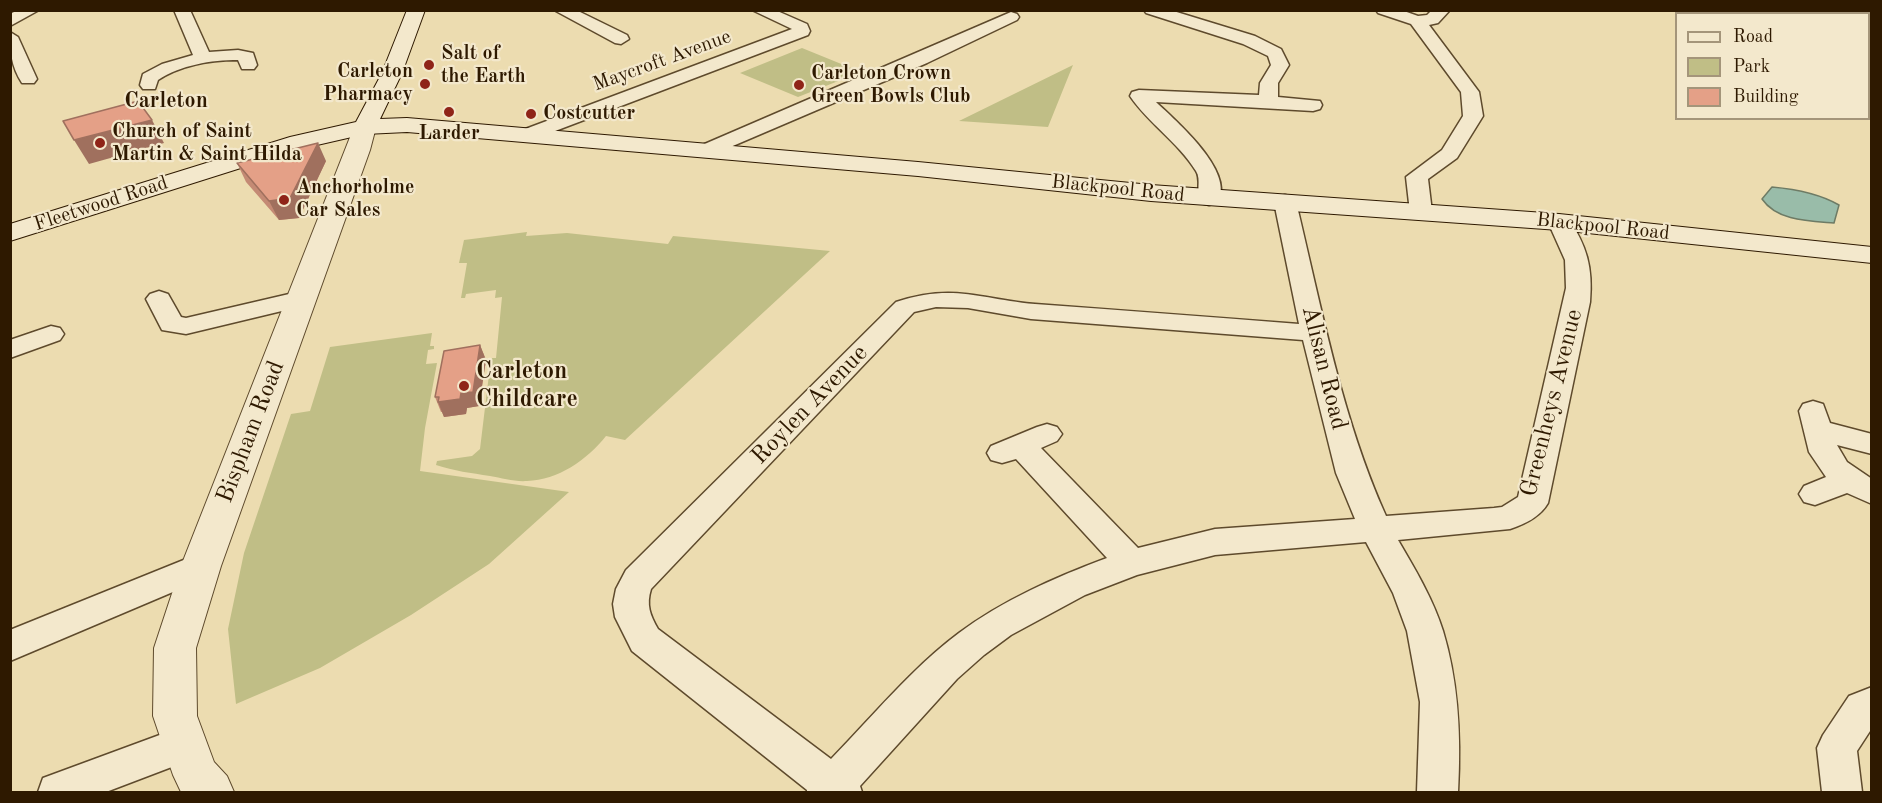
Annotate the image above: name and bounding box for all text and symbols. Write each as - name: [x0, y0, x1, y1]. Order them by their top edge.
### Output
- legend: [1675, 12, 1870, 120]
- street label: Maycroft Avenue: [590, 25, 734, 97]
- text: Road: [1733, 28, 1773, 46]
- place label: Salt of the Earth: [441, 42, 526, 89]
- marker: Salt of the Earth: [422, 58, 436, 72]
- text: Park: [1733, 58, 1770, 76]
- place label: Carleton Pharmacy: [323, 60, 413, 107]
- place label: Carleton Crown Green Bowls Club: [811, 62, 970, 109]
- marker: Carleton Pharmacy: [418, 77, 432, 91]
- marker: Carleton Crown Green Bowls Club: [792, 78, 806, 92]
- district label: Carleton: [124, 88, 208, 114]
- text: Building: [1733, 88, 1798, 106]
- place label: Costcutter: [543, 102, 635, 126]
- marker: Larder: [442, 105, 456, 119]
- marker: Costcutter: [524, 107, 538, 121]
- place label: Church of Saint Martin & Saint Hilda: [112, 120, 302, 167]
- place label: Larder: [418, 122, 480, 146]
- marker: Church of Saint Martin & Saint Hilda: [93, 136, 107, 150]
- street label: Blackpool Road: [1050, 170, 1186, 208]
- street label: Fleetwood Road: [31, 171, 171, 237]
- place label: Anchorholme Car Sales: [296, 176, 414, 223]
- marker: Anchorholme Car Sales: [277, 193, 291, 207]
- street label: Blackpool Road: [1535, 208, 1671, 246]
- street label: Alisan Road: [1295, 303, 1353, 433]
- street label: Greenheys Avenue: [1515, 306, 1589, 500]
- street label: Roylen Avenue: [746, 339, 874, 471]
- street label: Bispham Road: [211, 357, 291, 507]
- place label: Carleton Childcare: [476, 358, 578, 414]
- marker: Carleton Childcare: [457, 379, 471, 393]

